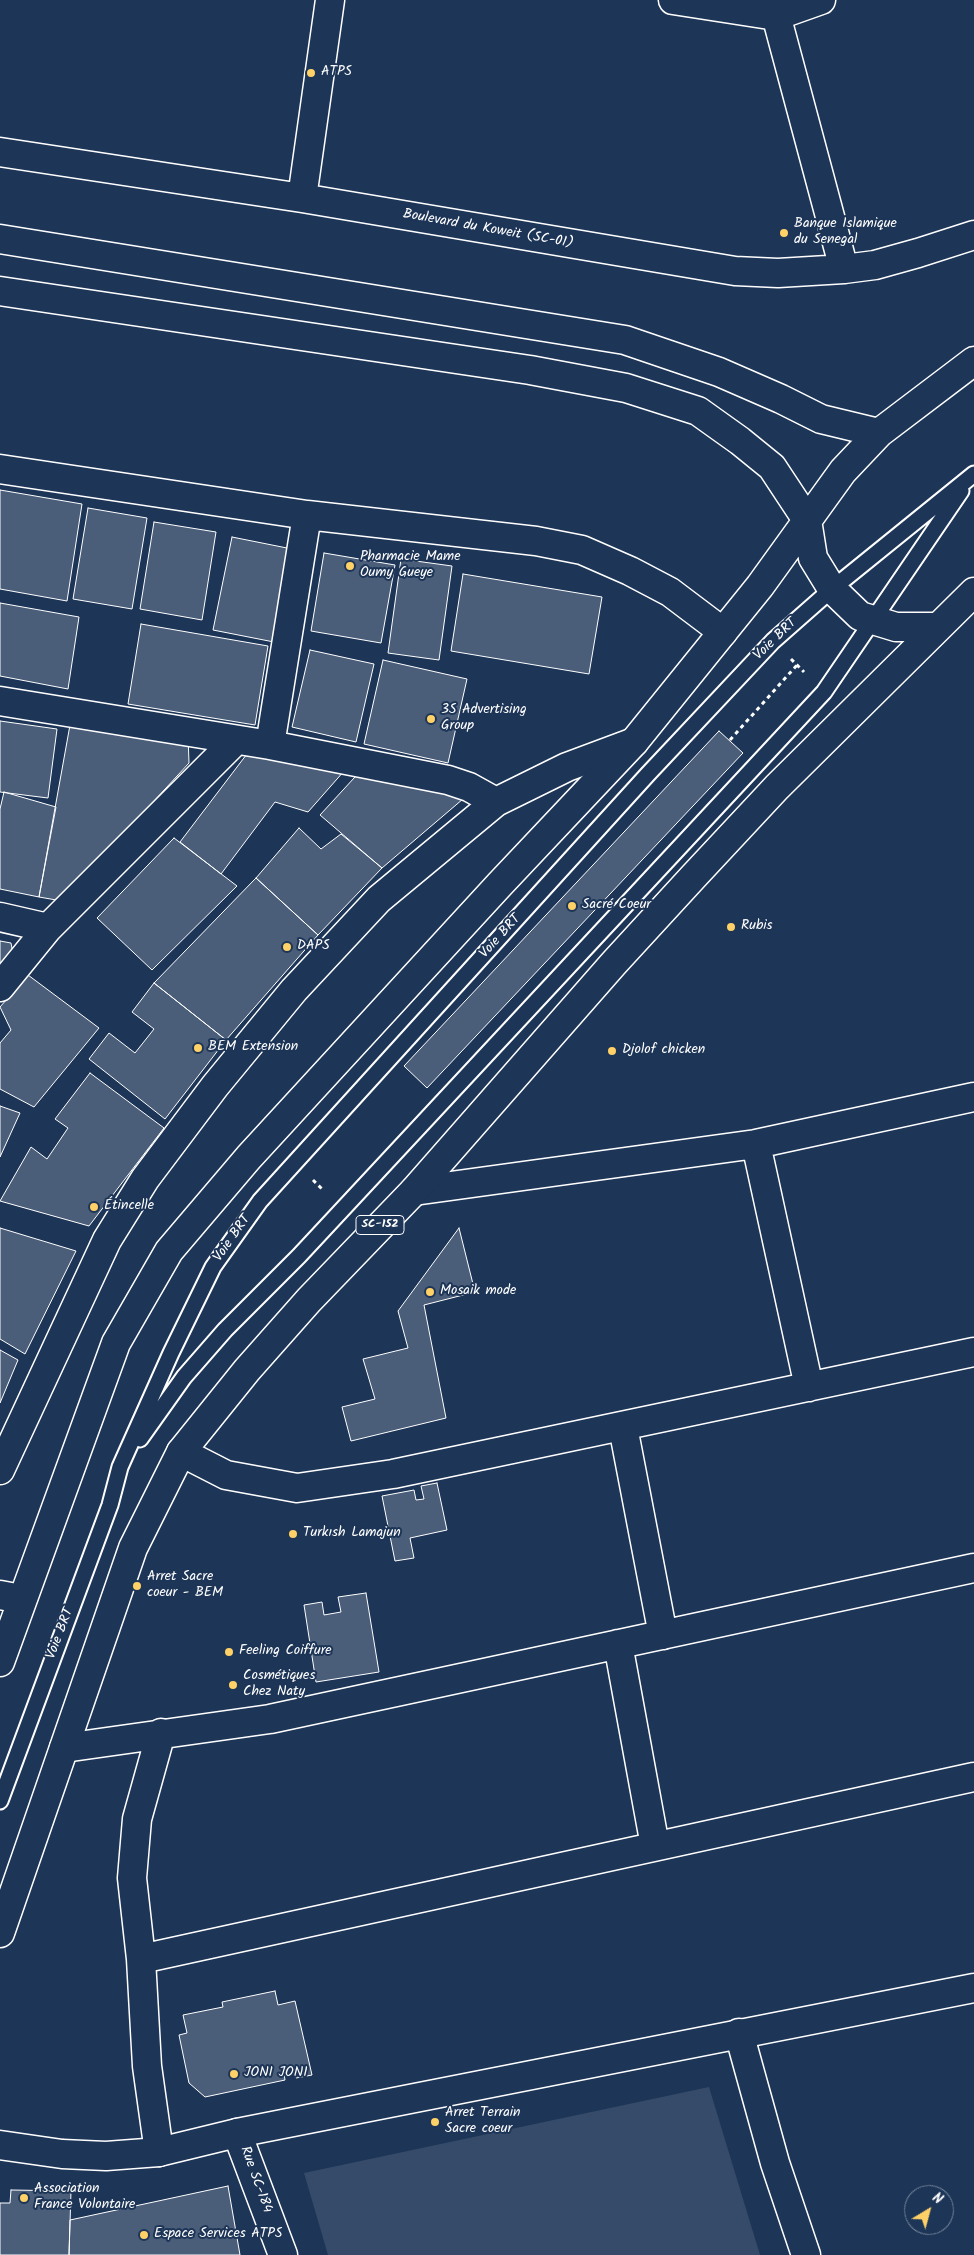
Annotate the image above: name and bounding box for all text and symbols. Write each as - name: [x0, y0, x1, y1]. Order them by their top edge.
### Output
- place label: ATPS: [321, 65, 352, 81]
- marker: ATPS: [305, 67, 317, 79]
- street label: Boulevard du Koweit (SC-01): [401, 207, 575, 253]
- place label: Banque Islamique du Senegal: [794, 217, 897, 250]
- marker: Banque Islamique du Senegal: [778, 227, 790, 239]
- place label: Pharmacie Mame Oumy Gueye: [360, 550, 461, 582]
- marker: Pharmacie Mame Oumy Gueye: [344, 560, 356, 572]
- street label: Voie BRT: [751, 615, 801, 665]
- place label: 3S Advertising Group: [441, 703, 527, 736]
- marker: 3S Advertising Group: [425, 713, 437, 725]
- place label: Sacré Coeur: [582, 898, 651, 914]
- marker: Sacré Coeur: [566, 900, 578, 912]
- street label: Voie BRT: [477, 911, 525, 963]
- place label: Rubis: [741, 919, 773, 935]
- marker: Rubis: [725, 921, 737, 933]
- place label: DAPS: [297, 939, 330, 955]
- marker: DAPS: [281, 941, 293, 953]
- place label: BEM Extension: [208, 1040, 298, 1056]
- marker: BEM Extension: [192, 1042, 204, 1054]
- place label: Djolof chicken: [622, 1043, 705, 1059]
- marker: Djolof chicken: [606, 1045, 618, 1057]
- place label: Étincelle: [104, 1199, 154, 1215]
- marker: Étincelle: [88, 1201, 100, 1213]
- street label: Voie BRT: [211, 1212, 255, 1266]
- road number: SC-152: [356, 1216, 404, 1234]
- place label: Mosaik mode: [440, 1284, 516, 1300]
- marker: Mosaik mode: [424, 1286, 436, 1298]
- place label: Turkısh Lamajun: [303, 1526, 401, 1542]
- marker: Turkısh Lamajun: [287, 1528, 299, 1540]
- place label: Arret Sacre coeur - BEM: [147, 1570, 223, 1602]
- marker: Arret Sacre coeur - BEM: [131, 1580, 143, 1592]
- street label: Voie BRT: [44, 1606, 78, 1662]
- place label: Feeling Coiffure: [239, 1644, 332, 1660]
- marker: Feeling Coiffure: [223, 1646, 235, 1658]
- place label: Cosmétiques Chez Naty: [243, 1669, 315, 1701]
- marker: Cosmétiques Chez Naty: [227, 1679, 239, 1691]
- place label: JONI JONI: [244, 2066, 308, 2082]
- marker: JONI JONI: [228, 2068, 240, 2080]
- place label: Arret Terrain Sacre coeur: [445, 2106, 521, 2138]
- marker: Arret Terrain Sacre coeur: [429, 2116, 441, 2128]
- street label: Rue SC-184: [235, 2144, 275, 2216]
- place label: Association France Volontaire: [34, 2182, 135, 2214]
- north arrow: [904, 2185, 954, 2235]
- text: N: [927, 2187, 948, 2210]
- marker: Association France Volontaire: [18, 2192, 30, 2204]
- place label: Espace Services ATPS: [154, 2227, 282, 2243]
- marker: Espace Services ATPS: [138, 2229, 150, 2241]

